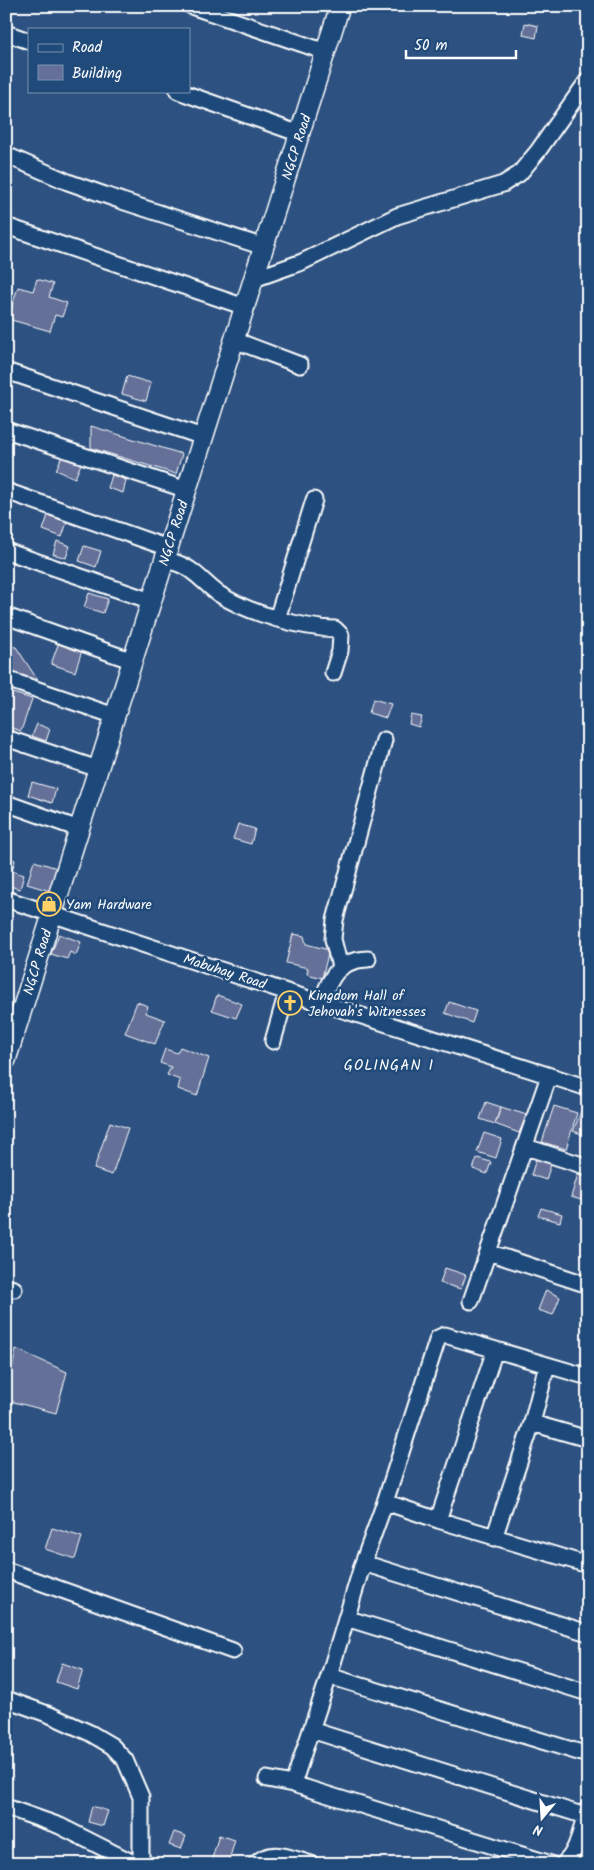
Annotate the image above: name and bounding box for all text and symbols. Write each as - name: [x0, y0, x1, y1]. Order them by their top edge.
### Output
- legend: [28, 28, 190, 92]
- scale bar: [406, 28, 516, 60]
- text: 50 m: [414, 34, 448, 58]
- text: Road: [72, 36, 103, 60]
- text: Building: [72, 62, 122, 86]
- street label: NGCP Road: [276, 111, 318, 183]
- street label: NGCP Road: [153, 497, 195, 569]
- shop icon: Yam Hardware: [36, 891, 62, 917]
- place label: Yam Hardware: [66, 894, 153, 916]
- street label: NGCP Road: [18, 926, 59, 998]
- street label: Mabuhay Road: [180, 948, 270, 996]
- place label: Kingdom Hall of Jehovah's Witnesses: [308, 985, 426, 1023]
- church icon: Kingdom Hall of Jehovah's Witnesses: [277, 990, 303, 1016]
- district label: GOLINGAN I: [344, 1054, 434, 1078]
- north arrow: [516, 1792, 566, 1842]
- text: N: [531, 1818, 546, 1841]

